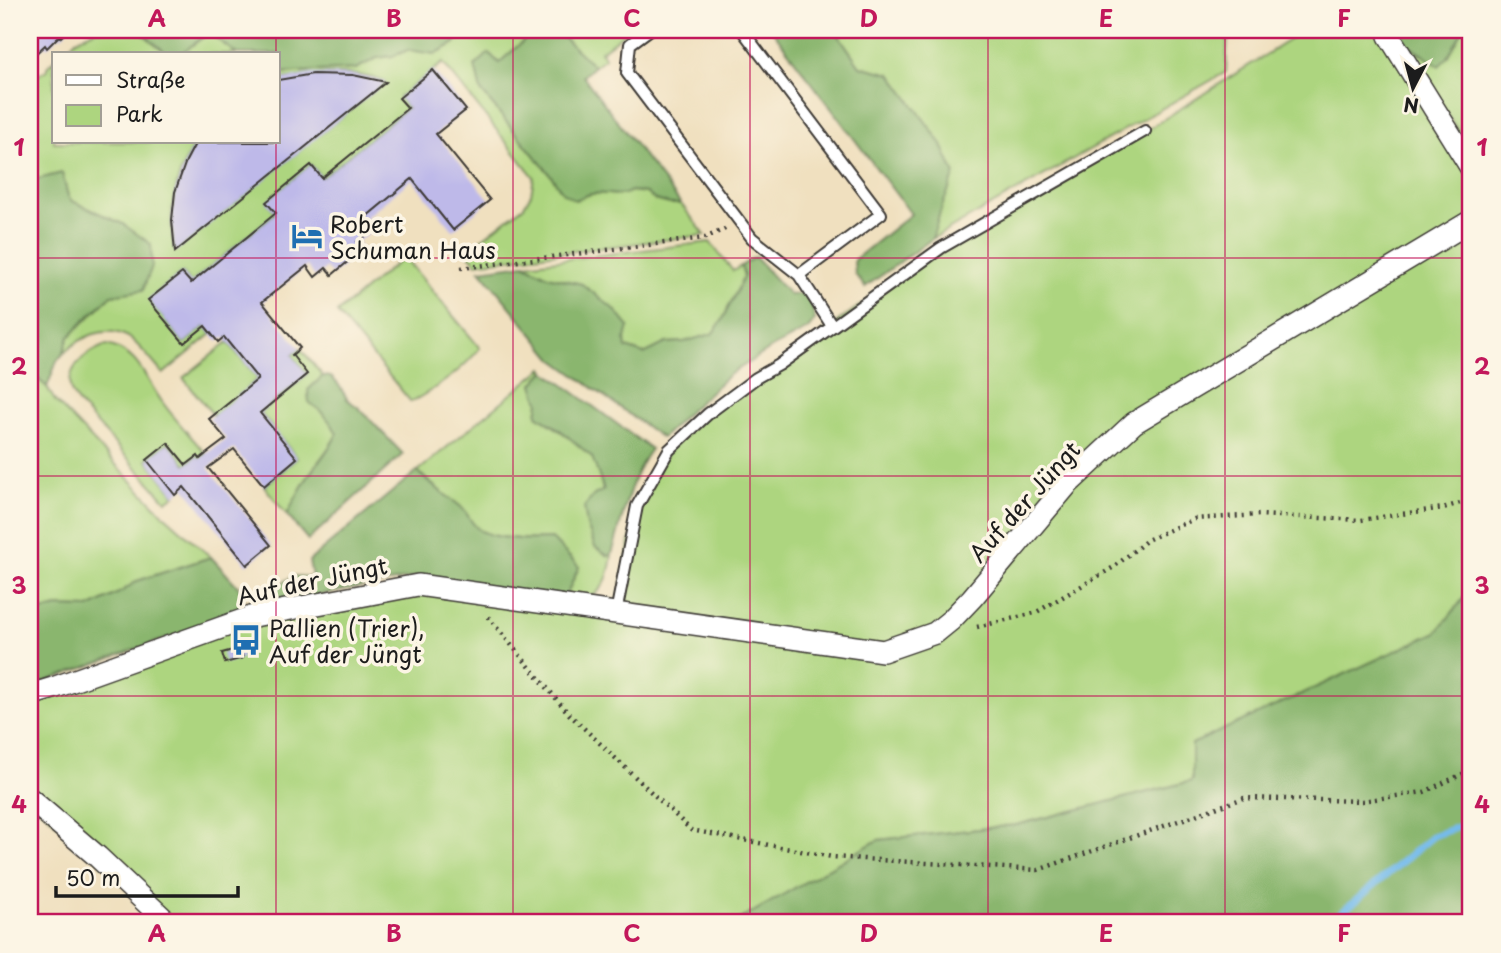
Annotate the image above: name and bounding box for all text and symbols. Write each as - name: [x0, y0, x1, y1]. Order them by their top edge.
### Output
- text: A: [148, 0, 166, 35]
- text: B: [386, 0, 402, 35]
- text: C: [623, 0, 641, 35]
- text: D: [860, 0, 878, 35]
- text: E: [1099, 0, 1113, 35]
- text: F: [1337, 0, 1351, 35]
- legend: [52, 52, 280, 144]
- north arrow: [1378, 52, 1448, 122]
- text: Straße: [116, 63, 185, 95]
- text: N: [1402, 91, 1420, 121]
- text: Park: [116, 97, 163, 129]
- text: 1: [14, 129, 25, 164]
- text: 1: [1477, 129, 1488, 164]
- place label: Robert Schuman Haus: [330, 206, 496, 267]
- hotel icon: Robert Schuman Haus: [290, 219, 324, 253]
- text: 2: [11, 348, 27, 383]
- text: 2: [1474, 348, 1490, 383]
- street label: Auf der Jüngt: [960, 433, 1088, 569]
- street label: Auf der Jüngt: [234, 547, 390, 613]
- text: 3: [11, 567, 27, 602]
- text: 3: [1474, 567, 1490, 602]
- place label: Pallien (Trier), Auf der Jüngt: [269, 610, 425, 671]
- bus stop icon: Pallien (Trier), Auf der Jüngt: [229, 623, 263, 657]
- text: 4: [11, 786, 27, 821]
- text: 4: [1474, 786, 1490, 821]
- scale bar: [56, 855, 238, 899]
- text: 50 m: [66, 861, 120, 893]
- text: A: [148, 915, 166, 950]
- text: B: [386, 915, 402, 950]
- text: C: [623, 915, 641, 950]
- text: D: [860, 915, 878, 950]
- text: E: [1099, 915, 1113, 950]
- text: F: [1337, 915, 1351, 950]

